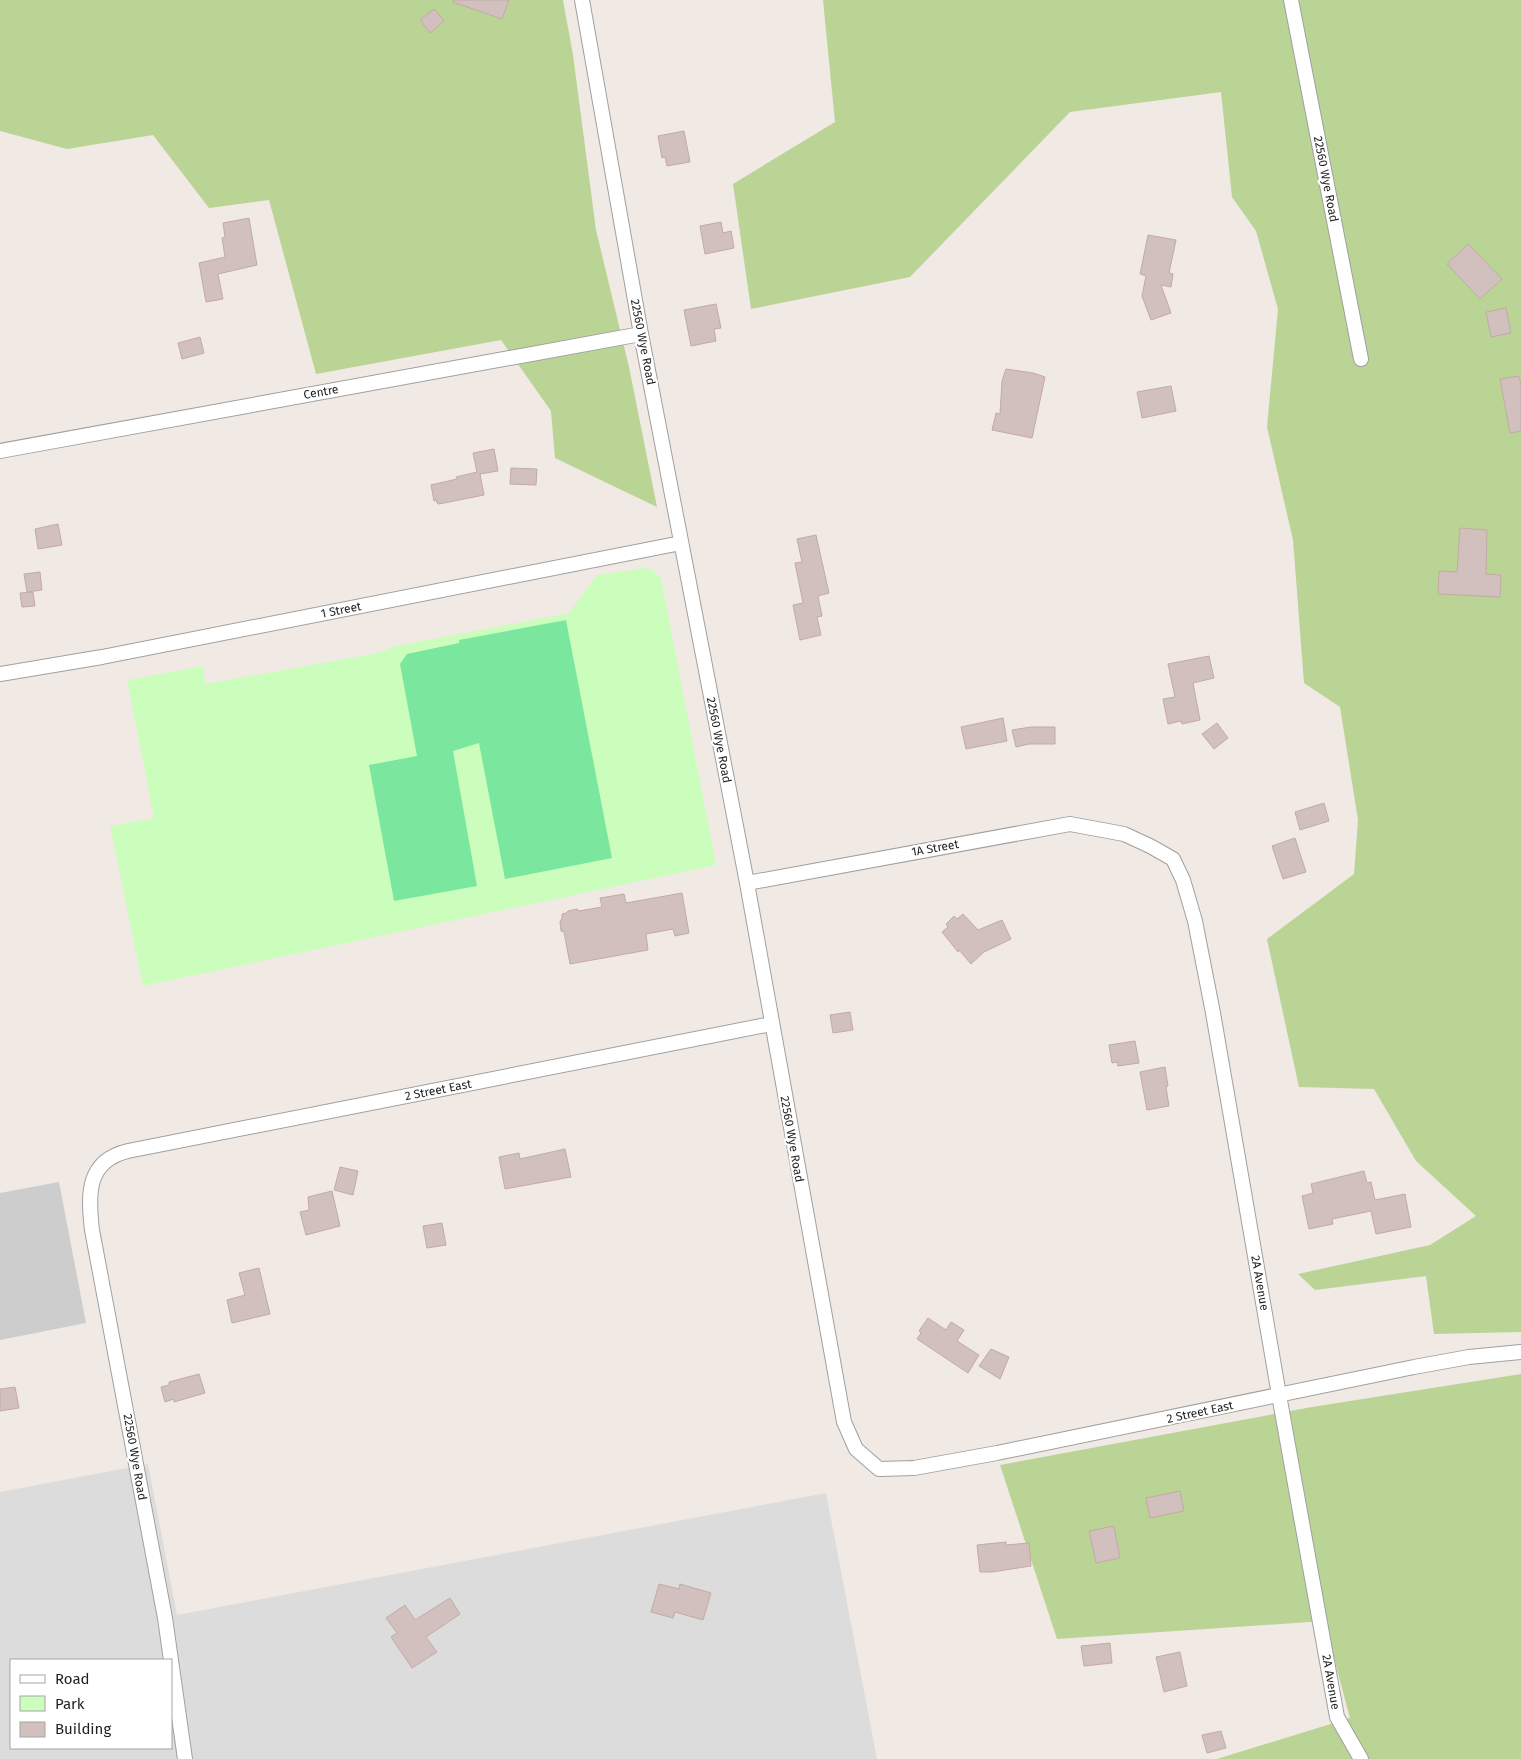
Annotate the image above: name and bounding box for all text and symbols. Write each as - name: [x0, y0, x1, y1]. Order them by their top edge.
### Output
- street label: 22560 Wye Road: [1311, 135, 1341, 223]
- street label: 22560 Wye Road: [628, 298, 658, 386]
- street label: Centre: [302, 382, 340, 402]
- street label: 1 Street: [320, 599, 363, 621]
- street label: 22560 Wye Road: [704, 696, 734, 784]
- street label: 1A Street: [910, 837, 960, 859]
- street label: 2 Street East: [404, 1077, 473, 1103]
- street label: 22560 Wye Road: [778, 1095, 806, 1183]
- street label: 2A Avenue: [1248, 1254, 1272, 1312]
- street label: 2 Street East: [1166, 1398, 1235, 1426]
- street label: 22560 Wye Road: [121, 1413, 149, 1501]
- street label: 2A Avenue: [1319, 1653, 1343, 1711]
- legend: [10, 1659, 172, 1749]
- text: Road: [55, 1670, 90, 1688]
- text: Park: [55, 1695, 85, 1713]
- text: Building: [55, 1720, 111, 1738]

